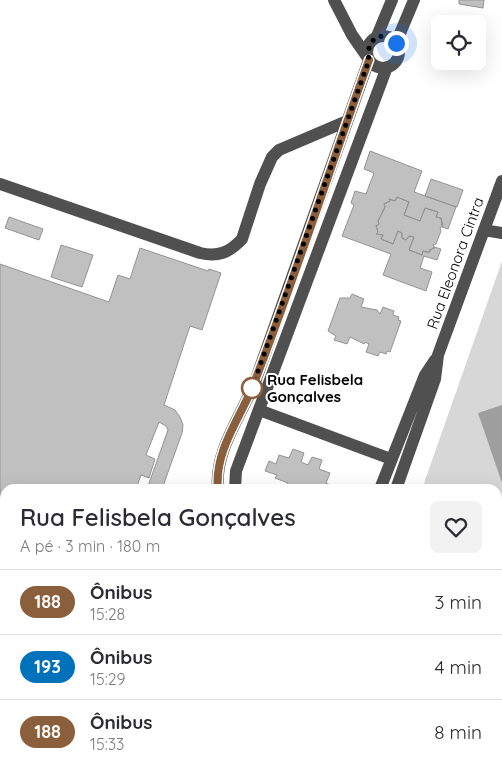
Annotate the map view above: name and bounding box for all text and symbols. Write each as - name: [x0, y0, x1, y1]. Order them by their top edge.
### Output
- map controls: [431, 15, 486, 70]
- button: locate: [431, 15, 486, 70]
- your location: [384, 31, 409, 56]
- street label: Rua Eleonora Cintra: [422, 194, 488, 332]
- place label: Rua Felisbela Gonçalves: [267, 370, 363, 406]
- marker: Rua Felisbela Gonçalves: [241, 377, 263, 399]
- button: heart: [430, 501, 482, 553]
- text: Rua Felisbela Gonçalves: [20, 502, 296, 532]
- text: A pé · 3 min · 180 m: [20, 536, 160, 556]
- text: Ônibus: [90, 580, 152, 604]
- text: 188: [34, 590, 61, 613]
- text: 3 min: [434, 590, 482, 614]
- text: 15:28: [90, 604, 125, 624]
- text: Ônibus: [90, 645, 152, 669]
- text: 193: [34, 655, 61, 678]
- text: 4 min: [434, 655, 482, 679]
- text: 15:29: [90, 669, 125, 689]
- text: Ônibus: [90, 710, 152, 734]
- text: 188: [34, 720, 61, 743]
- text: 8 min: [434, 720, 482, 744]
- text: 15:33: [90, 734, 124, 754]

